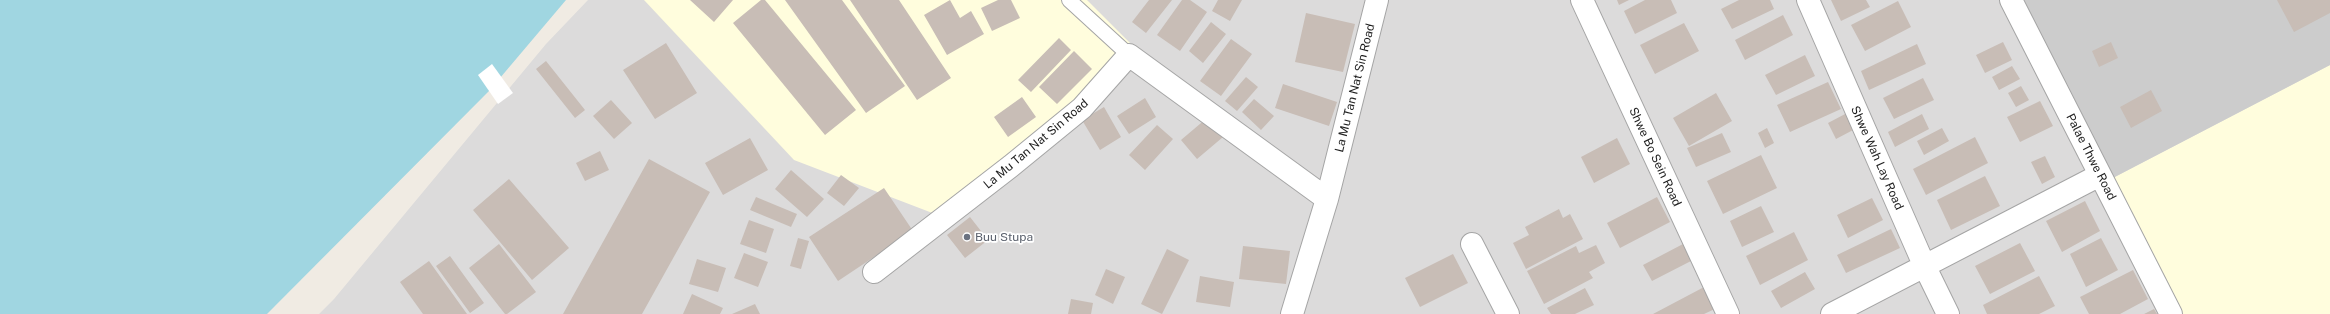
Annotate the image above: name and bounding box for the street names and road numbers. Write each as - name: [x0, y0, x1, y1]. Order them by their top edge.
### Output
- street label: La Mu Tan Nat Sin Road: [1332, 22, 1378, 154]
- street label: La Mu Tan Nat Sin Road: [981, 96, 1091, 192]
- street label: Shwe Wah Lay Road: [1848, 104, 1906, 212]
- street label: Shwe Bo Sein Road: [1626, 105, 1684, 209]
- street label: Palae Thwe Road: [2063, 111, 2119, 203]

